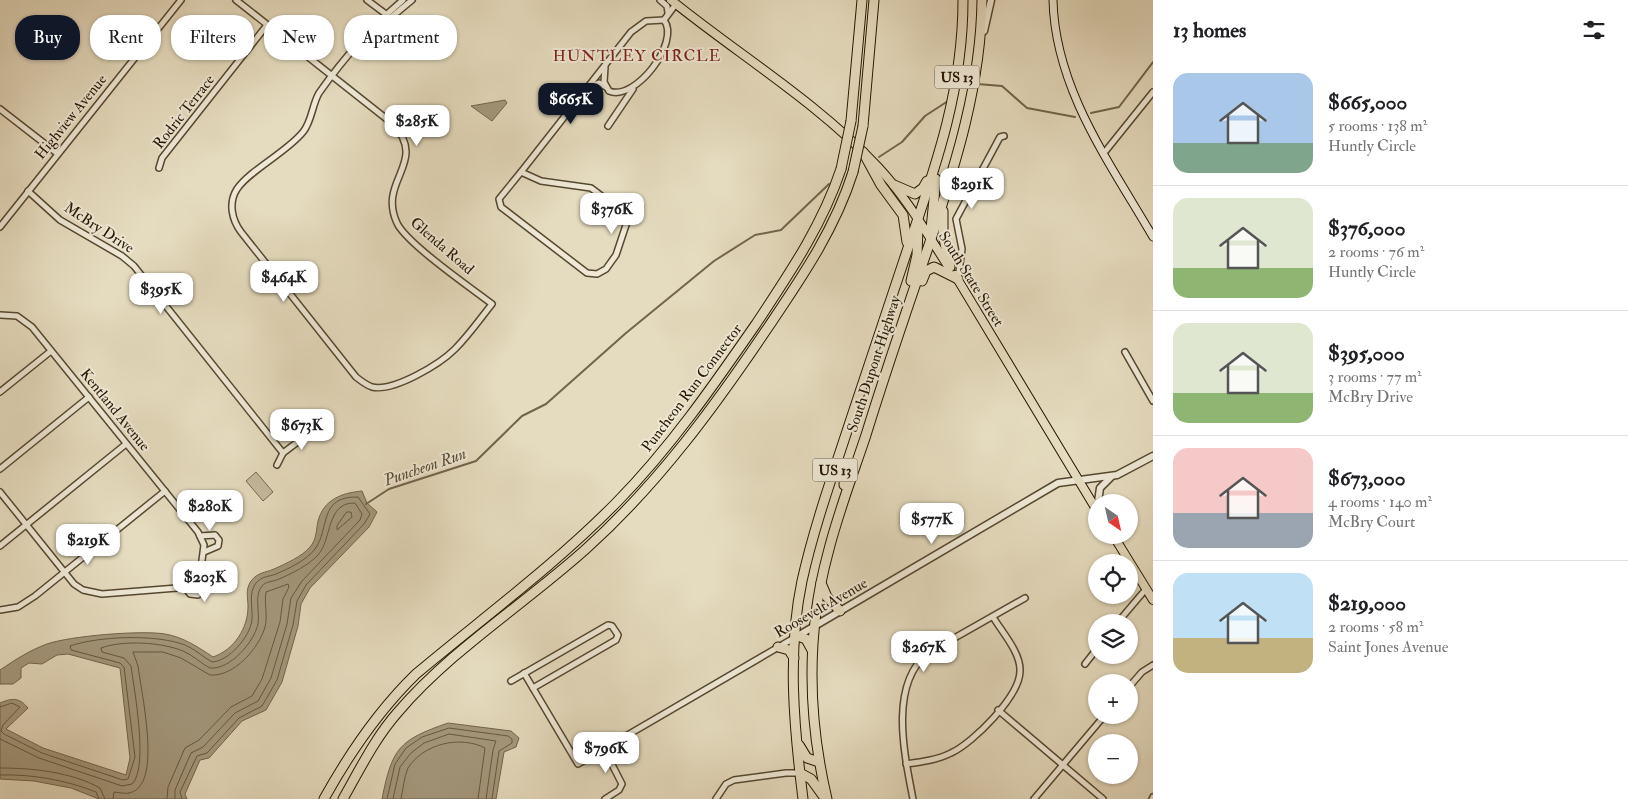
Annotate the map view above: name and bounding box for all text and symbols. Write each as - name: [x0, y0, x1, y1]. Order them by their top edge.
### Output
- chip: Buy: [15, 15, 80, 60]
- chip: Rent: [90, 15, 161, 60]
- chip: Filters: [171, 15, 254, 60]
- chip: New: [264, 15, 334, 60]
- chip: Apartment: [344, 15, 457, 60]
- icon: filters: [1580, 16, 1608, 44]
- text: 13 homes: [1173, 17, 1246, 44]
- district label: HUNTLEY CIRCLE: [553, 46, 721, 66]
- road number: US 13: [934, 66, 980, 88]
- street label: Highview Avenue: [31, 71, 111, 163]
- street label: Rodric Terrace: [149, 71, 219, 153]
- pin: $665K: [536, 82, 606, 125]
- text: $665K: [549, 89, 593, 109]
- text: $665,000: [1328, 89, 1407, 116]
- icon: home: [1213, 93, 1273, 153]
- pin: $285K: [382, 104, 452, 147]
- text: $285K: [396, 111, 438, 131]
- text: 5 rooms · 138 m²: [1328, 116, 1427, 136]
- text: Huntly Circle: [1328, 136, 1416, 156]
- pin: $291K: [937, 168, 1007, 210]
- text: $291K: [951, 174, 993, 194]
- pin: $376K: [577, 192, 647, 235]
- street label: McBry Drive: [60, 198, 138, 258]
- text: $376K: [591, 199, 633, 219]
- street label: Glenda Road: [406, 213, 478, 279]
- text: $376,000: [1328, 215, 1405, 242]
- icon: home: [1213, 218, 1273, 278]
- street label: South State Street: [934, 228, 1008, 330]
- text: 2 rooms · 76 m²: [1328, 242, 1424, 262]
- pin: $464K: [249, 260, 319, 303]
- text: Huntly Circle: [1328, 262, 1416, 282]
- text: $464K: [261, 267, 307, 287]
- pin: $395K: [126, 272, 196, 315]
- text: $395K: [140, 279, 182, 299]
- street label: South Dupont Highway: [843, 293, 906, 435]
- street label: Puncheon Run Connector: [638, 320, 747, 456]
- text: $395,000: [1328, 340, 1405, 367]
- icon: home: [1213, 343, 1273, 403]
- street label: Kentland Avenue: [76, 365, 154, 455]
- text: 3 rooms · 77 m²: [1328, 367, 1422, 387]
- text: McBry Drive: [1328, 387, 1413, 407]
- pin: $673K: [267, 408, 337, 451]
- text: $673K: [281, 415, 323, 435]
- water label: Puncheon Run: [380, 444, 469, 491]
- road number: US 13: [812, 458, 858, 482]
- text: $673,000: [1328, 465, 1405, 492]
- icon: home: [1213, 468, 1273, 528]
- pin: $280K: [175, 490, 245, 532]
- text: 4 rooms · 140 m²: [1328, 492, 1432, 512]
- north arrow: [1088, 494, 1138, 544]
- map controls: [1088, 494, 1138, 784]
- text: $280K: [188, 496, 232, 516]
- pin: $577K: [897, 502, 967, 545]
- text: $577K: [911, 509, 953, 529]
- text: McBry Court: [1328, 512, 1415, 532]
- pin: $219K: [53, 524, 123, 566]
- text: $219K: [67, 530, 109, 550]
- button: locate: [1088, 554, 1138, 604]
- pin: $203K: [170, 560, 240, 603]
- text: $203K: [184, 567, 226, 587]
- street label: Roosevelt Avenue: [771, 574, 871, 642]
- text: $219,000: [1328, 590, 1406, 617]
- icon: home: [1213, 593, 1273, 653]
- button: layers: [1088, 614, 1138, 664]
- text: 2 rooms · 58 m²: [1328, 617, 1423, 637]
- pin: $267K: [889, 630, 959, 673]
- text: $267K: [902, 637, 946, 657]
- text: Saint Jones Avenue: [1328, 637, 1448, 657]
- button: +: [1088, 674, 1138, 724]
- pin: $796K: [571, 732, 641, 774]
- button: −: [1088, 734, 1138, 784]
- text: $796K: [584, 738, 628, 758]

